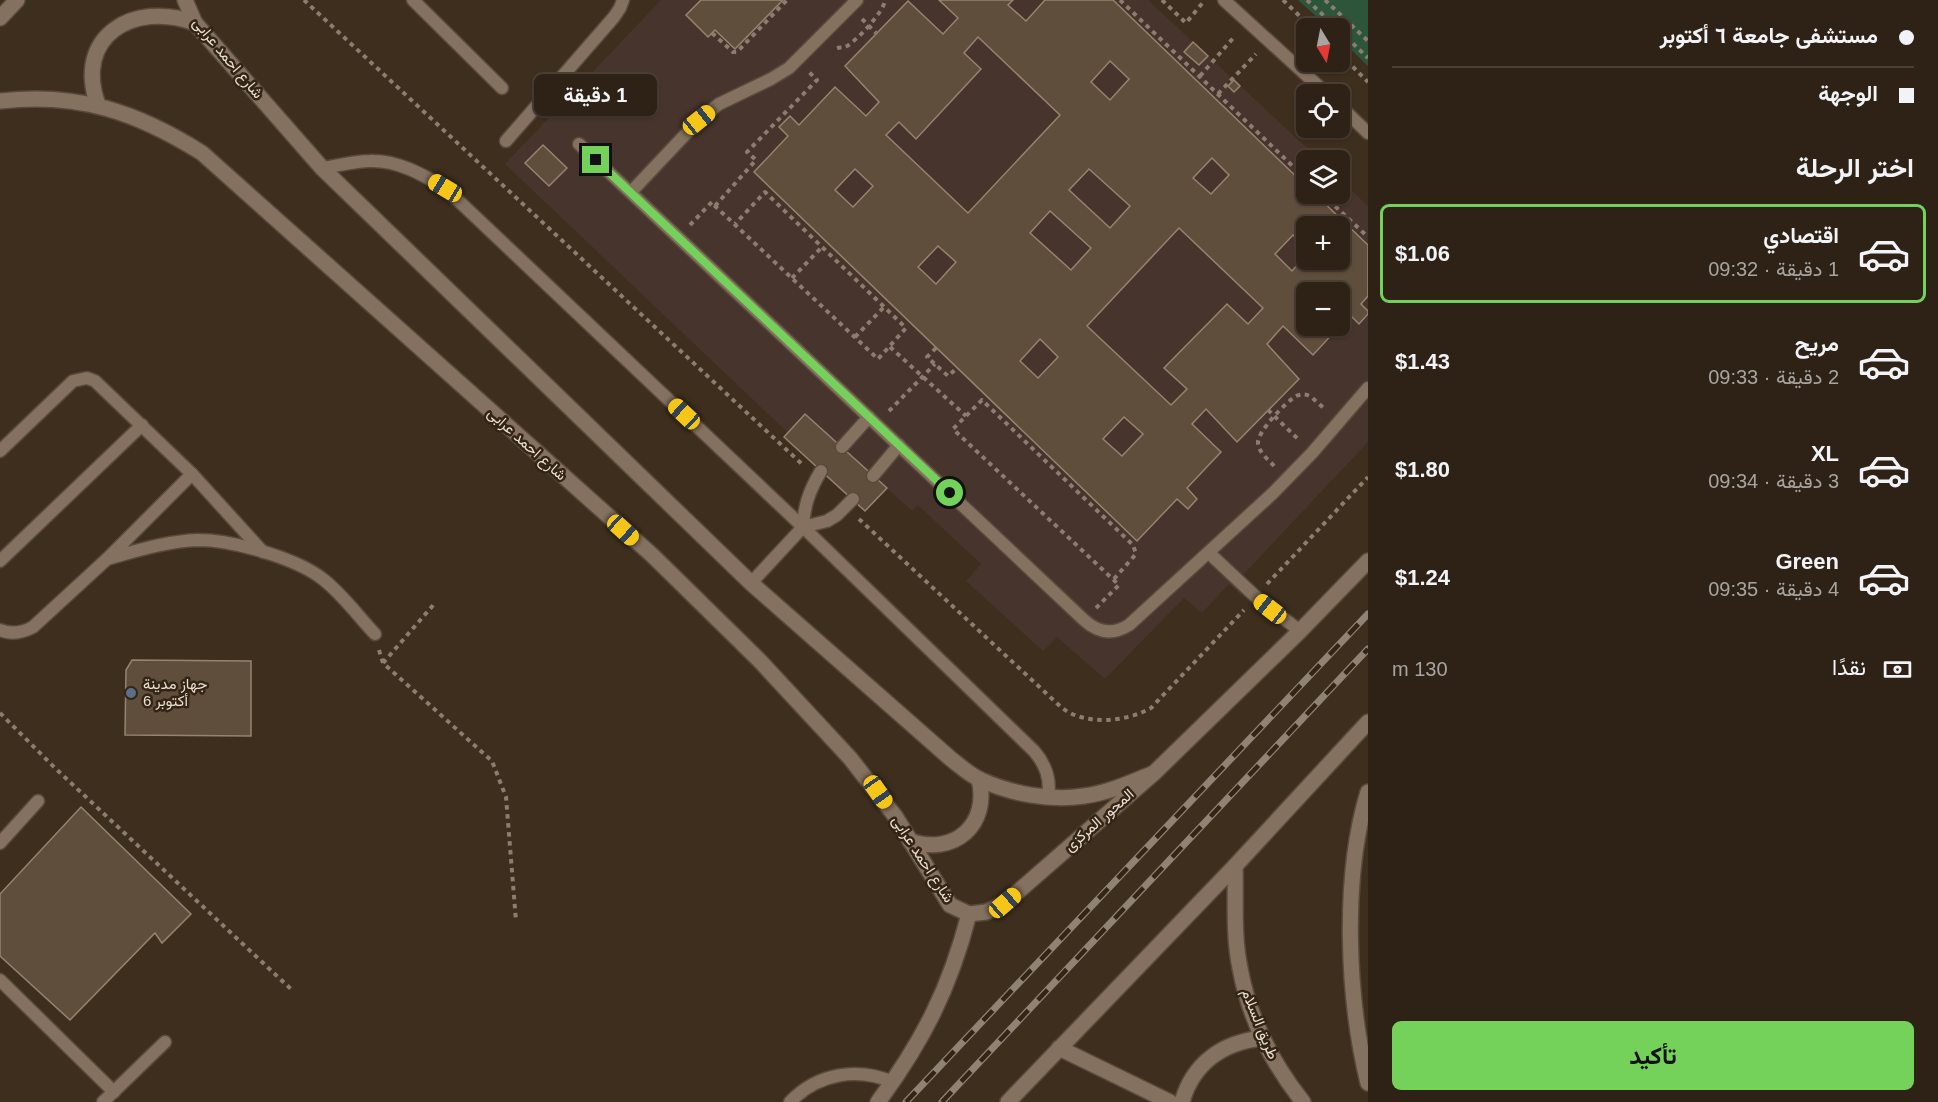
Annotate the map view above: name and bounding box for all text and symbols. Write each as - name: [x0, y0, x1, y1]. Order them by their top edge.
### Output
- street label: شارع احمد عرابى: [187, 14, 267, 104]
- north arrow: [1296, 18, 1350, 72]
- map controls: [1296, 18, 1350, 336]
- text: مستشفى جامعة ٦ أكتوبر: [1660, 23, 1878, 48]
- callout: 1 دقيقة: [534, 73, 658, 115]
- text: الوجهة: [1818, 81, 1878, 106]
- text: 1 دقيقة: [564, 84, 627, 106]
- button: locate: [1296, 84, 1350, 138]
- car: [679, 102, 719, 138]
- route end: [582, 146, 609, 173]
- button: layers: [1296, 150, 1350, 204]
- text: اختر الرحلة: [1796, 153, 1914, 183]
- car: [425, 171, 465, 205]
- button: +: [1296, 216, 1350, 270]
- text: اقتصادي: [1763, 223, 1839, 248]
- icon: car: [1857, 227, 1911, 281]
- text: $1.06: [1395, 241, 1450, 266]
- text: 1 دقيقة · 09:32: [1708, 258, 1839, 280]
- button: −: [1296, 282, 1350, 336]
- text: مريح: [1795, 331, 1839, 356]
- icon: car: [1857, 335, 1911, 389]
- text: $1.43: [1395, 349, 1450, 374]
- text: 2 دقيقة · 09:33: [1708, 366, 1839, 388]
- car: [665, 395, 703, 433]
- street label: شارع احمد عرابى: [482, 404, 570, 486]
- text: XL: [1811, 441, 1839, 466]
- icon: car: [1857, 443, 1911, 497]
- text: $1.80: [1395, 457, 1450, 482]
- text: 3 دقيقة · 09:34: [1708, 470, 1839, 492]
- route start: [936, 479, 963, 506]
- car: [604, 511, 642, 549]
- text: Green: [1775, 549, 1839, 574]
- icon: car: [1857, 551, 1911, 605]
- text: $1.24: [1395, 565, 1450, 590]
- text: 4 دقيقة · 09:35: [1708, 578, 1839, 600]
- car: [1250, 591, 1290, 627]
- icon: cash: [1881, 653, 1914, 686]
- text: نقدًا: [1832, 655, 1866, 680]
- text: 130 m: [1392, 658, 1448, 680]
- place label: جهاز مدينة 6 أكتوبر: [143, 675, 207, 710]
- marker: جهاز مدينة 6 أكتوبر: [124, 686, 138, 700]
- car: [860, 772, 896, 812]
- street label: المحور المركزى: [1060, 785, 1138, 856]
- street label: شارع احمد عرابى: [886, 812, 958, 907]
- car: [986, 884, 1024, 922]
- street label: طريق السلام: [1237, 986, 1282, 1062]
- button: تأكيد: [1392, 1021, 1914, 1090]

